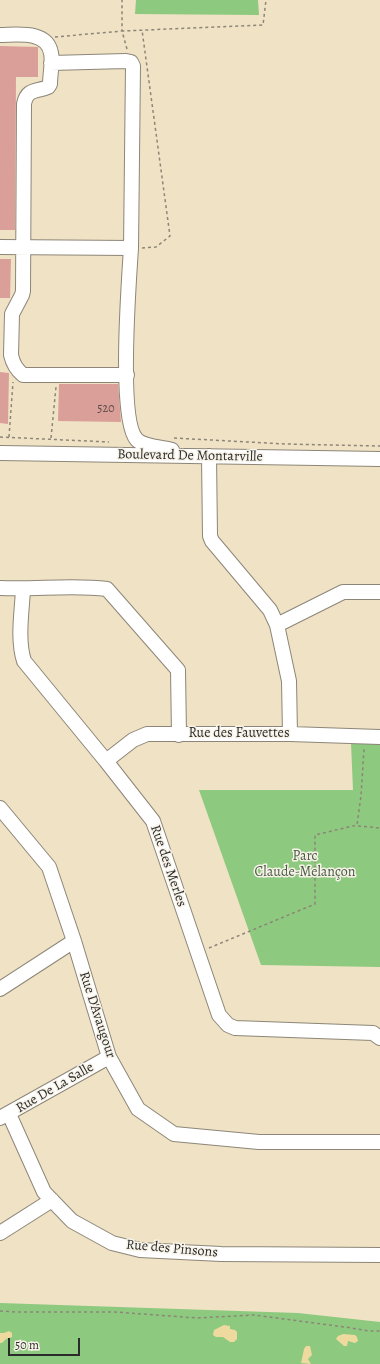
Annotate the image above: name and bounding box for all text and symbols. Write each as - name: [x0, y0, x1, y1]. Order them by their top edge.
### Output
- house number: 520: [97, 402, 115, 416]
- street label: Boulevard De Montarville: [117, 446, 263, 466]
- street label: Rue des Fauvettes: [188, 726, 290, 742]
- street label: Rue des Merles: [146, 823, 190, 909]
- park label: Parc Claude-Melançon: [255, 849, 355, 882]
- street label: Rue D'Avaugour: [75, 970, 119, 1060]
- street label: Rue De La Salle: [13, 1059, 97, 1117]
- street label: Rue des Pinsons: [125, 1237, 219, 1261]
- scale bar: [10, 1330, 82, 1356]
- text: 50 m: [15, 1337, 39, 1353]

